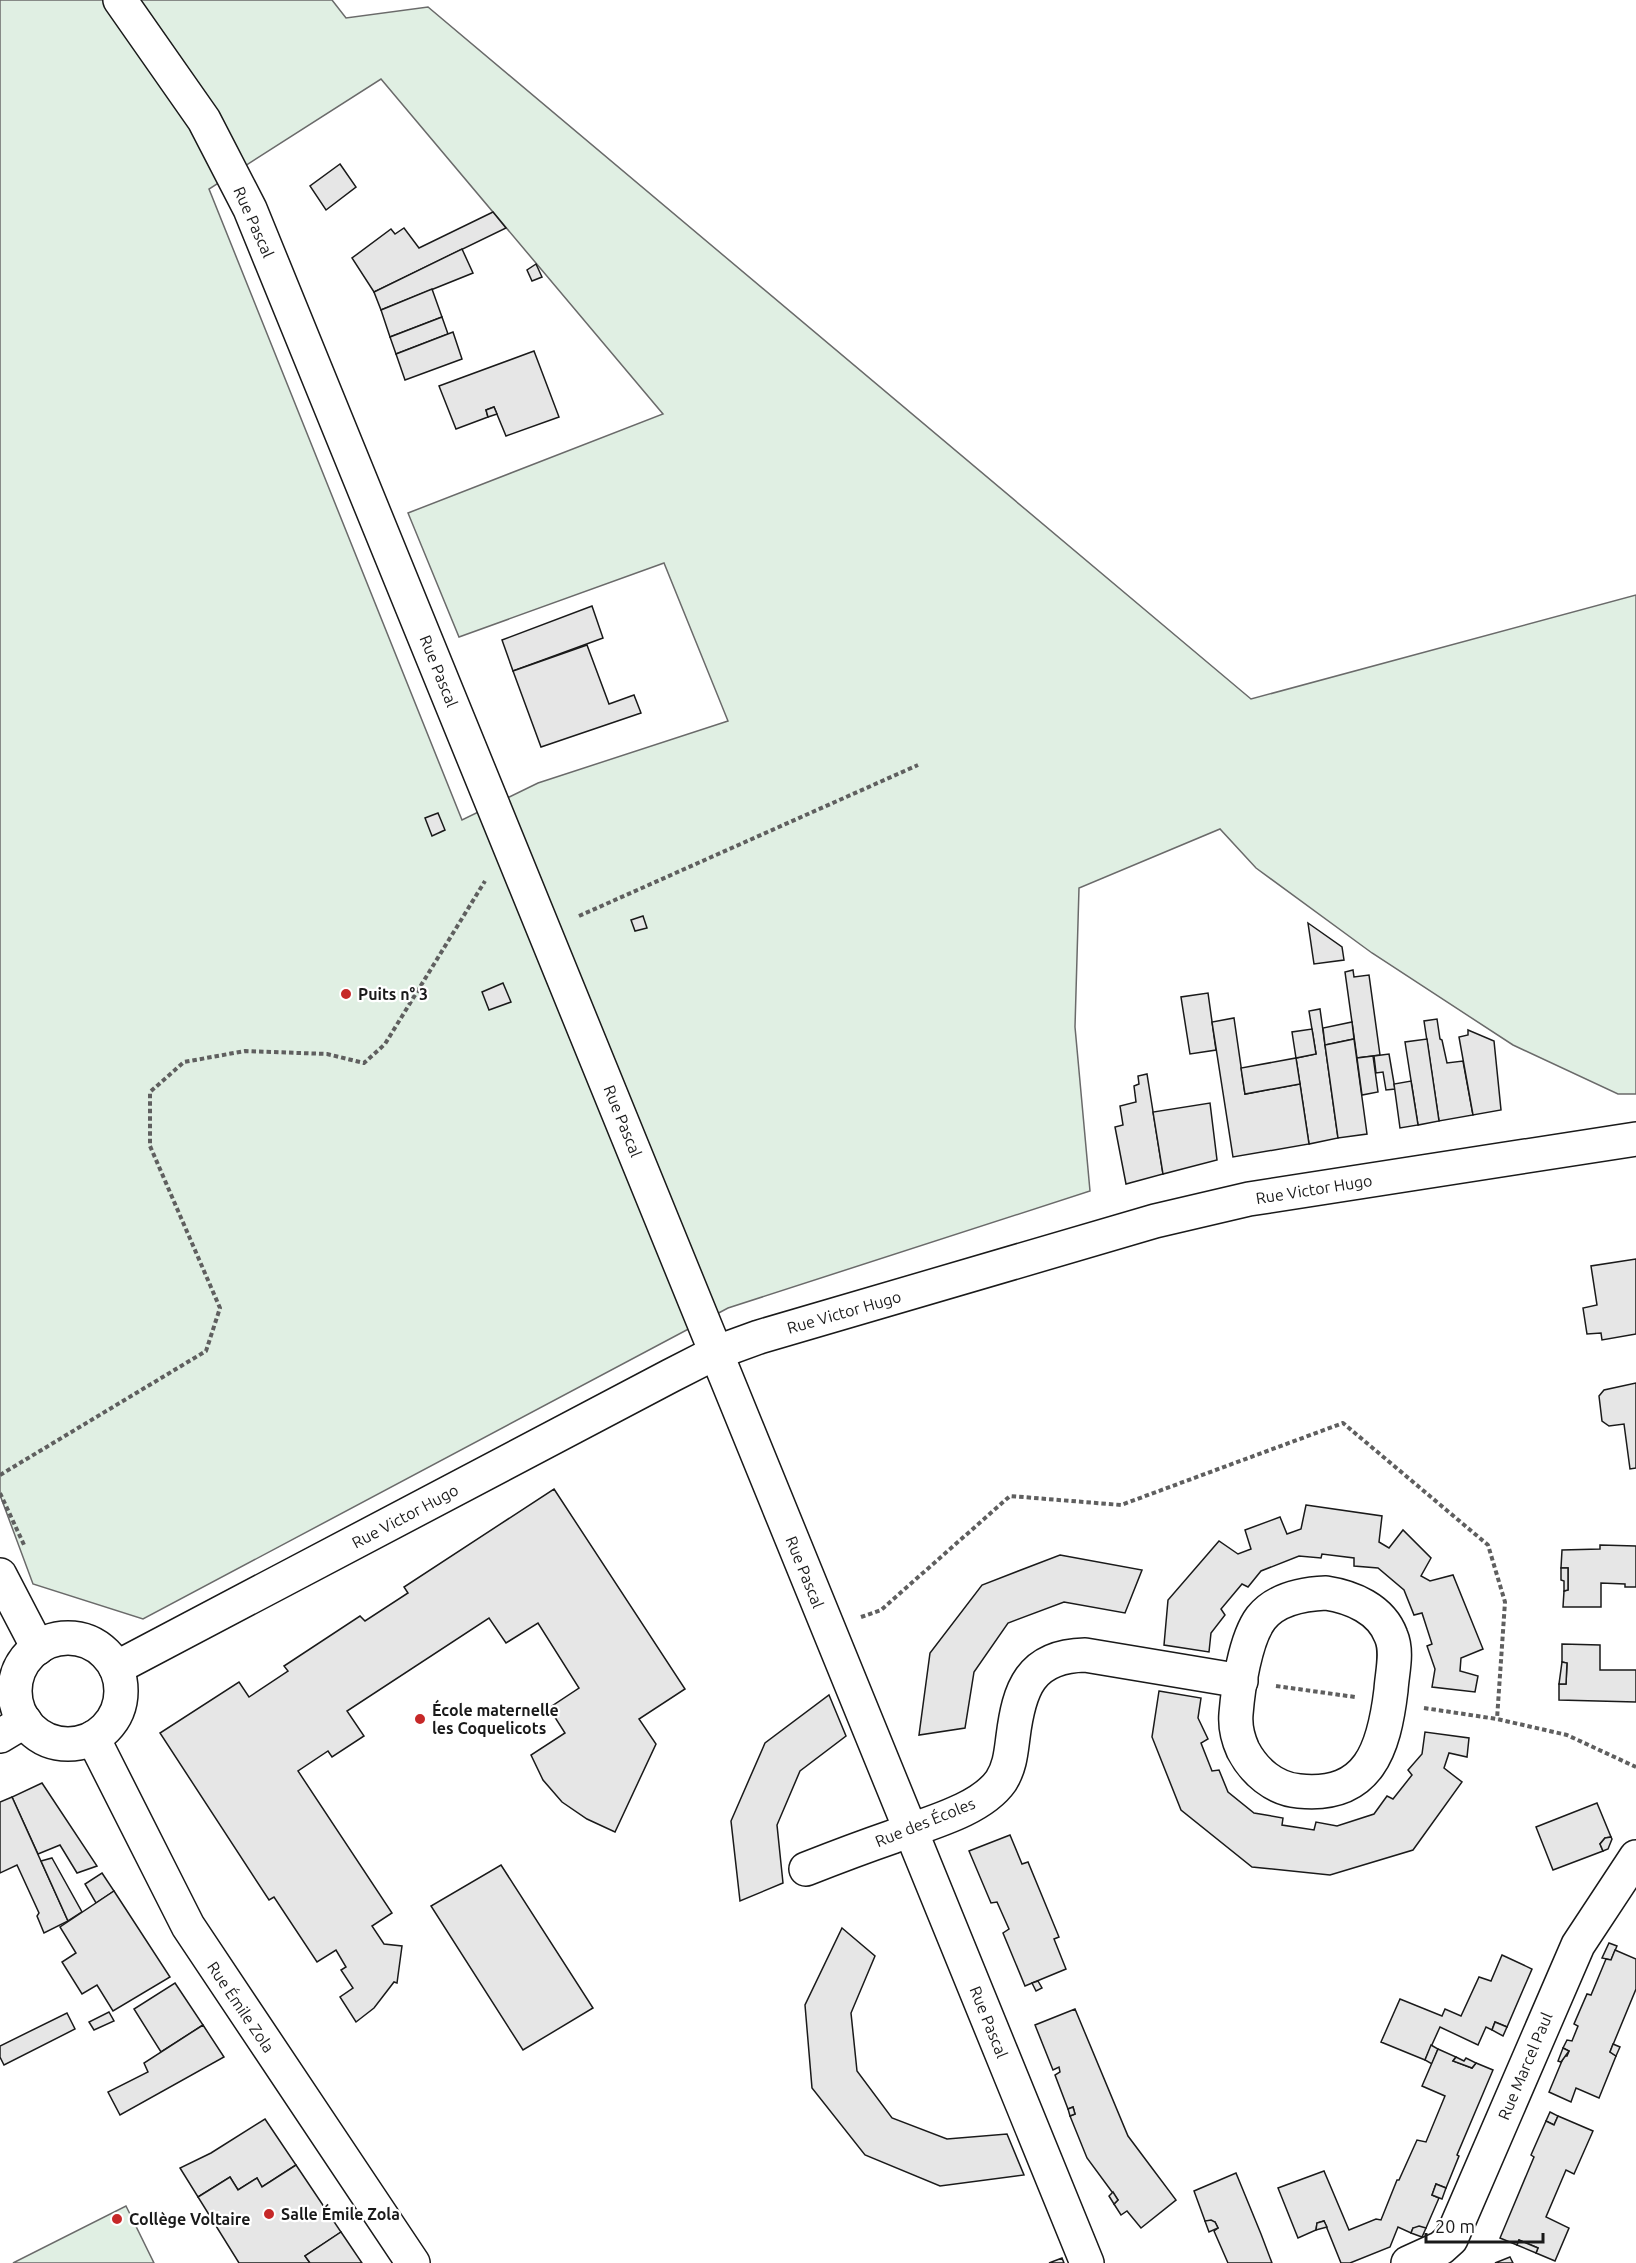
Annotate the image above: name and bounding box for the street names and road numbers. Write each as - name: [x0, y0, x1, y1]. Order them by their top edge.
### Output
- street label: Rue Pascal: [230, 184, 278, 260]
- street label: Rue Pascal: [416, 632, 462, 710]
- street label: Rue Pascal: [600, 1082, 646, 1160]
- street label: Rue Victor Hugo: [1254, 1171, 1374, 1207]
- street label: Rue Victor Hugo: [785, 1287, 903, 1337]
- street label: Rue Victor Hugo: [349, 1480, 461, 1552]
- street label: Rue Pascal: [782, 1533, 828, 1611]
- street label: Rue des Écoles: [872, 1792, 978, 1850]
- street label: Rue Émile Zola: [204, 1957, 280, 2056]
- street label: Rue Pascal: [966, 1983, 1012, 2061]
- street label: Rue Marcel Paul: [1494, 2010, 1556, 2122]

